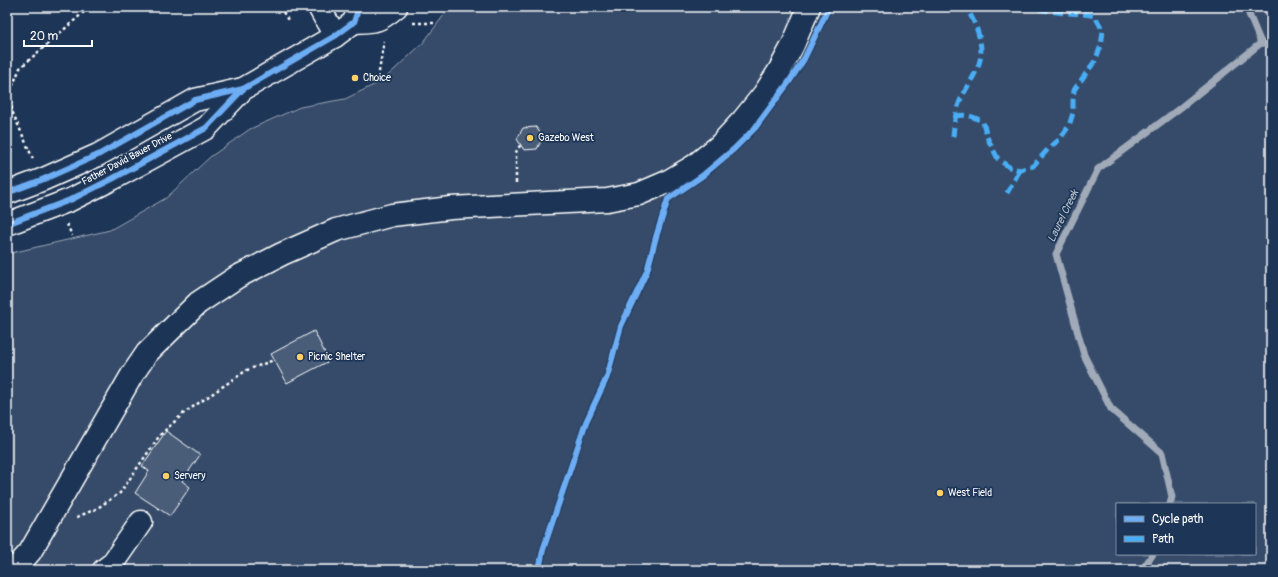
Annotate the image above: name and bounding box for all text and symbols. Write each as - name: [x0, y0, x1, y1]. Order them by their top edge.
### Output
- scale bar: [24, 22, 92, 48]
- text: 20 m: [30, 29, 59, 44]
- place label: Choice: [363, 72, 391, 84]
- marker: Choice: [350, 73, 360, 83]
- street label: Father David Bauer Drive: [80, 130, 174, 188]
- place label: Gazebo West: [538, 132, 595, 144]
- marker: Gazebo West: [525, 133, 535, 143]
- water label: Laurel Creek: [1045, 186, 1082, 244]
- place label: Picnic Shelter: [308, 351, 366, 363]
- marker: Picnic Shelter: [295, 352, 305, 362]
- place label: Servery: [174, 470, 206, 482]
- marker: Servery: [161, 471, 171, 481]
- place label: West Field: [948, 487, 992, 499]
- marker: West Field: [935, 488, 945, 498]
- legend: [1116, 503, 1256, 555]
- text: Cycle path: [1152, 512, 1204, 527]
- text: Path: [1152, 532, 1174, 547]

